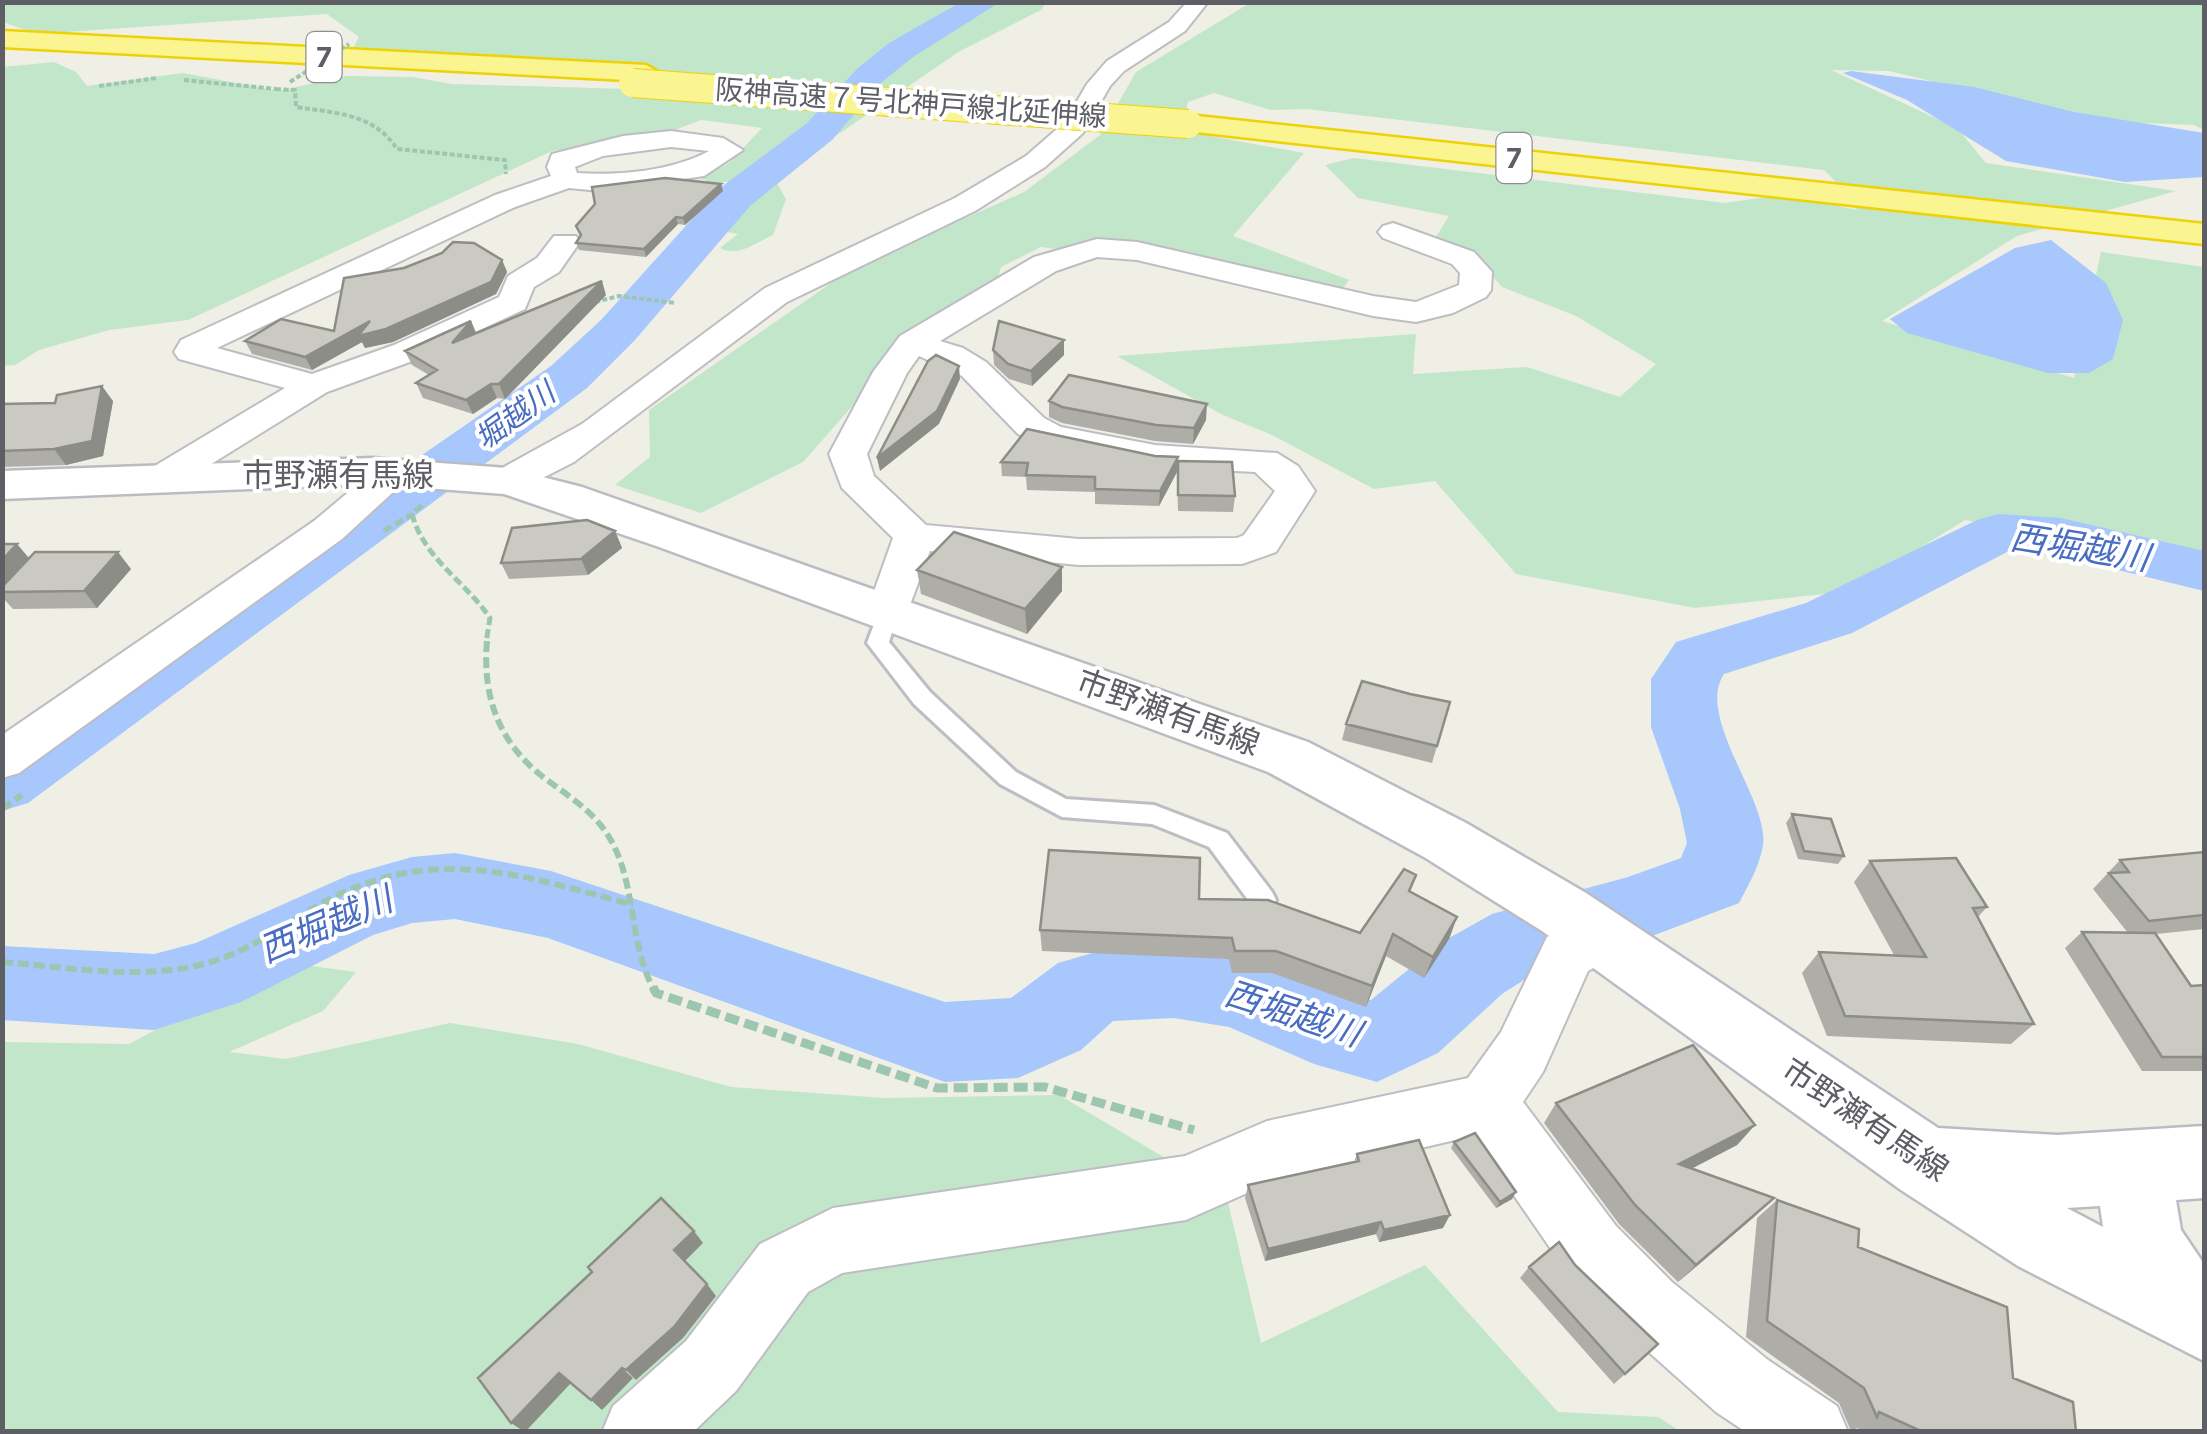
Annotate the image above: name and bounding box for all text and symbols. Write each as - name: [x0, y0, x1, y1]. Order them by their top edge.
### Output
- road number: 7: [306, 32, 342, 82]
- street label: 阪神高速７号北神戸線北延伸線: [714, 73, 1108, 133]
- road number: 7: [1496, 133, 1532, 183]
- water label: 堀越川: [468, 373, 564, 457]
- street label: 市野瀬有馬線: [242, 457, 434, 494]
- water label: 西堀越川: [2008, 517, 2156, 580]
- street label: 市野瀬有馬線: [1071, 663, 1265, 763]
- water label: 西堀越川: [254, 877, 402, 971]
- water label: 西堀越川: [1220, 973, 1370, 1056]
- street label: 市野瀬有馬線: [1775, 1051, 1955, 1189]

